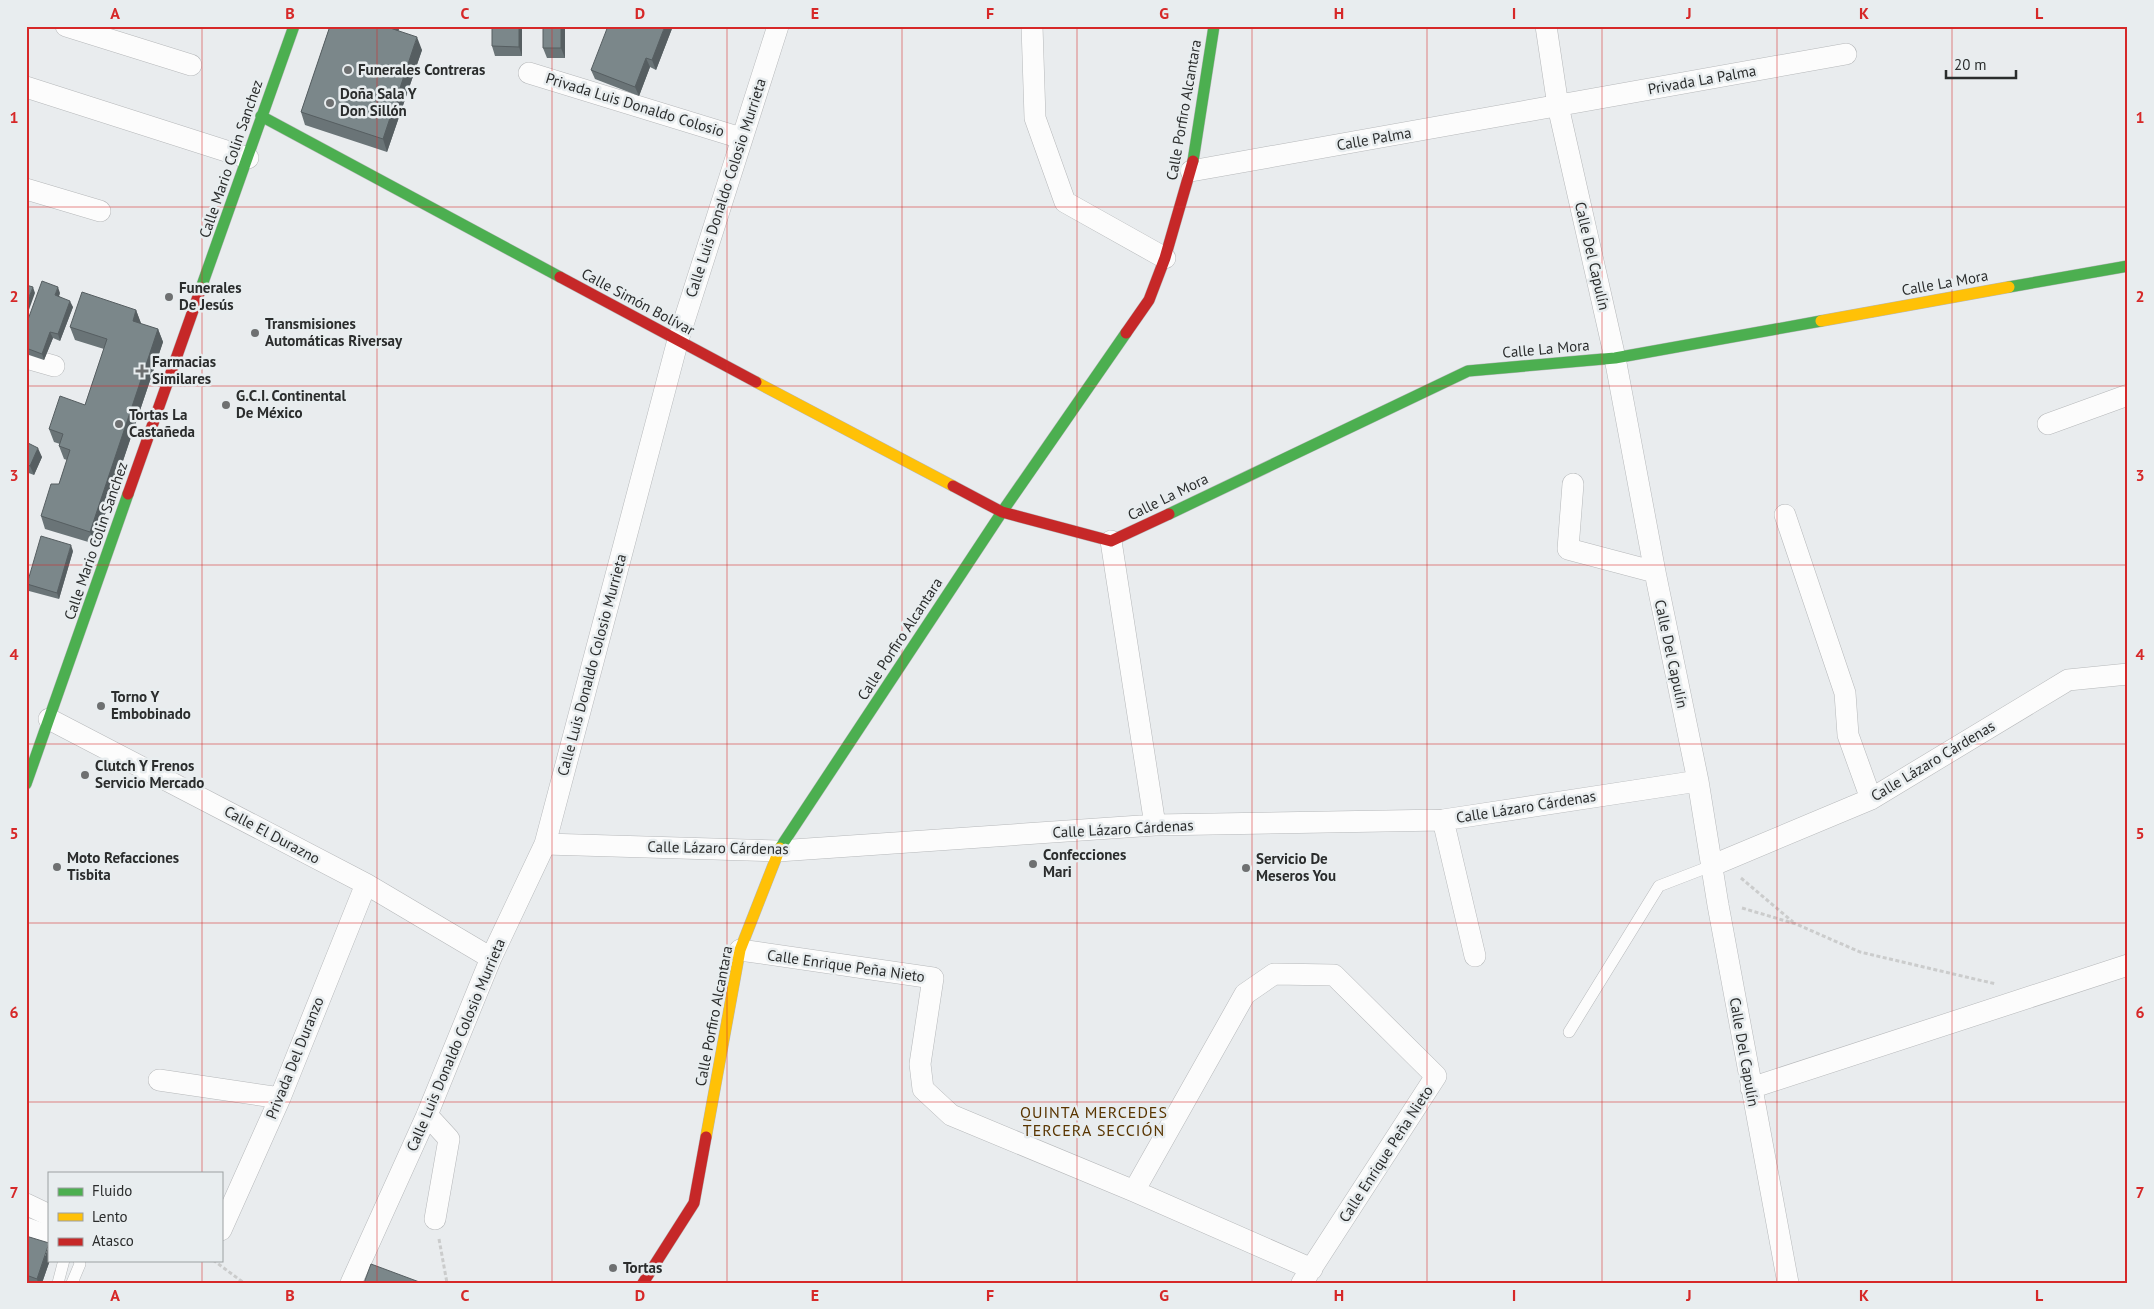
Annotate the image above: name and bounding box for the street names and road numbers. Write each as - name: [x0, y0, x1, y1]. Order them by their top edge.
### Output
- street label: Calle Porfiro Alcantara: [1162, 38, 1205, 182]
- street label: Privada La Palma: [1646, 61, 1757, 98]
- street label: Privada Luis Donaldo Colosio: [543, 68, 727, 141]
- street label: Calle Luis Donaldo Colosio Murrieta: [681, 76, 770, 300]
- street label: Calle Mario Colin Sanchez: [195, 77, 267, 240]
- street label: Calle Palma: [1335, 123, 1413, 154]
- street label: Calle Del Capulín: [1571, 200, 1614, 312]
- street label: Calle Simón Bolívar: [578, 264, 698, 339]
- street label: Calle La Mora: [1900, 266, 1990, 299]
- street label: Calle La Mora: [1502, 335, 1590, 362]
- street label: Calle Mario Colin Sanchez: [60, 459, 132, 622]
- street label: Calle La Mora: [1124, 469, 1211, 524]
- street label: Calle Luis Donaldo Colosio Murrieta: [553, 552, 630, 778]
- street label: Calle Porfiro Alcantara: [853, 574, 946, 704]
- street label: Calle Del Capulín: [1651, 598, 1692, 710]
- street label: Calle Lázaro Cárdenas: [1867, 716, 1998, 805]
- street label: Calle Lázaro Cárdenas: [1455, 786, 1597, 827]
- street label: Calle El Durazno: [221, 801, 323, 868]
- street label: Calle Lázaro Cárdenas: [1052, 815, 1194, 842]
- street label: Calle Lázaro Cárdenas: [647, 837, 789, 858]
- street label: Calle Luis Donaldo Colosio Murrieta: [402, 936, 509, 1154]
- street label: Calle Porfiro Alcantara: [691, 944, 736, 1088]
- street label: Calle Enrique Peña Nieto: [766, 945, 926, 986]
- street label: Privada Del Duranzo: [261, 994, 328, 1122]
- street label: Calle Del Capulín: [1726, 996, 1763, 1108]
- street label: Calle Enrique Peña Nieto: [1334, 1082, 1437, 1226]

